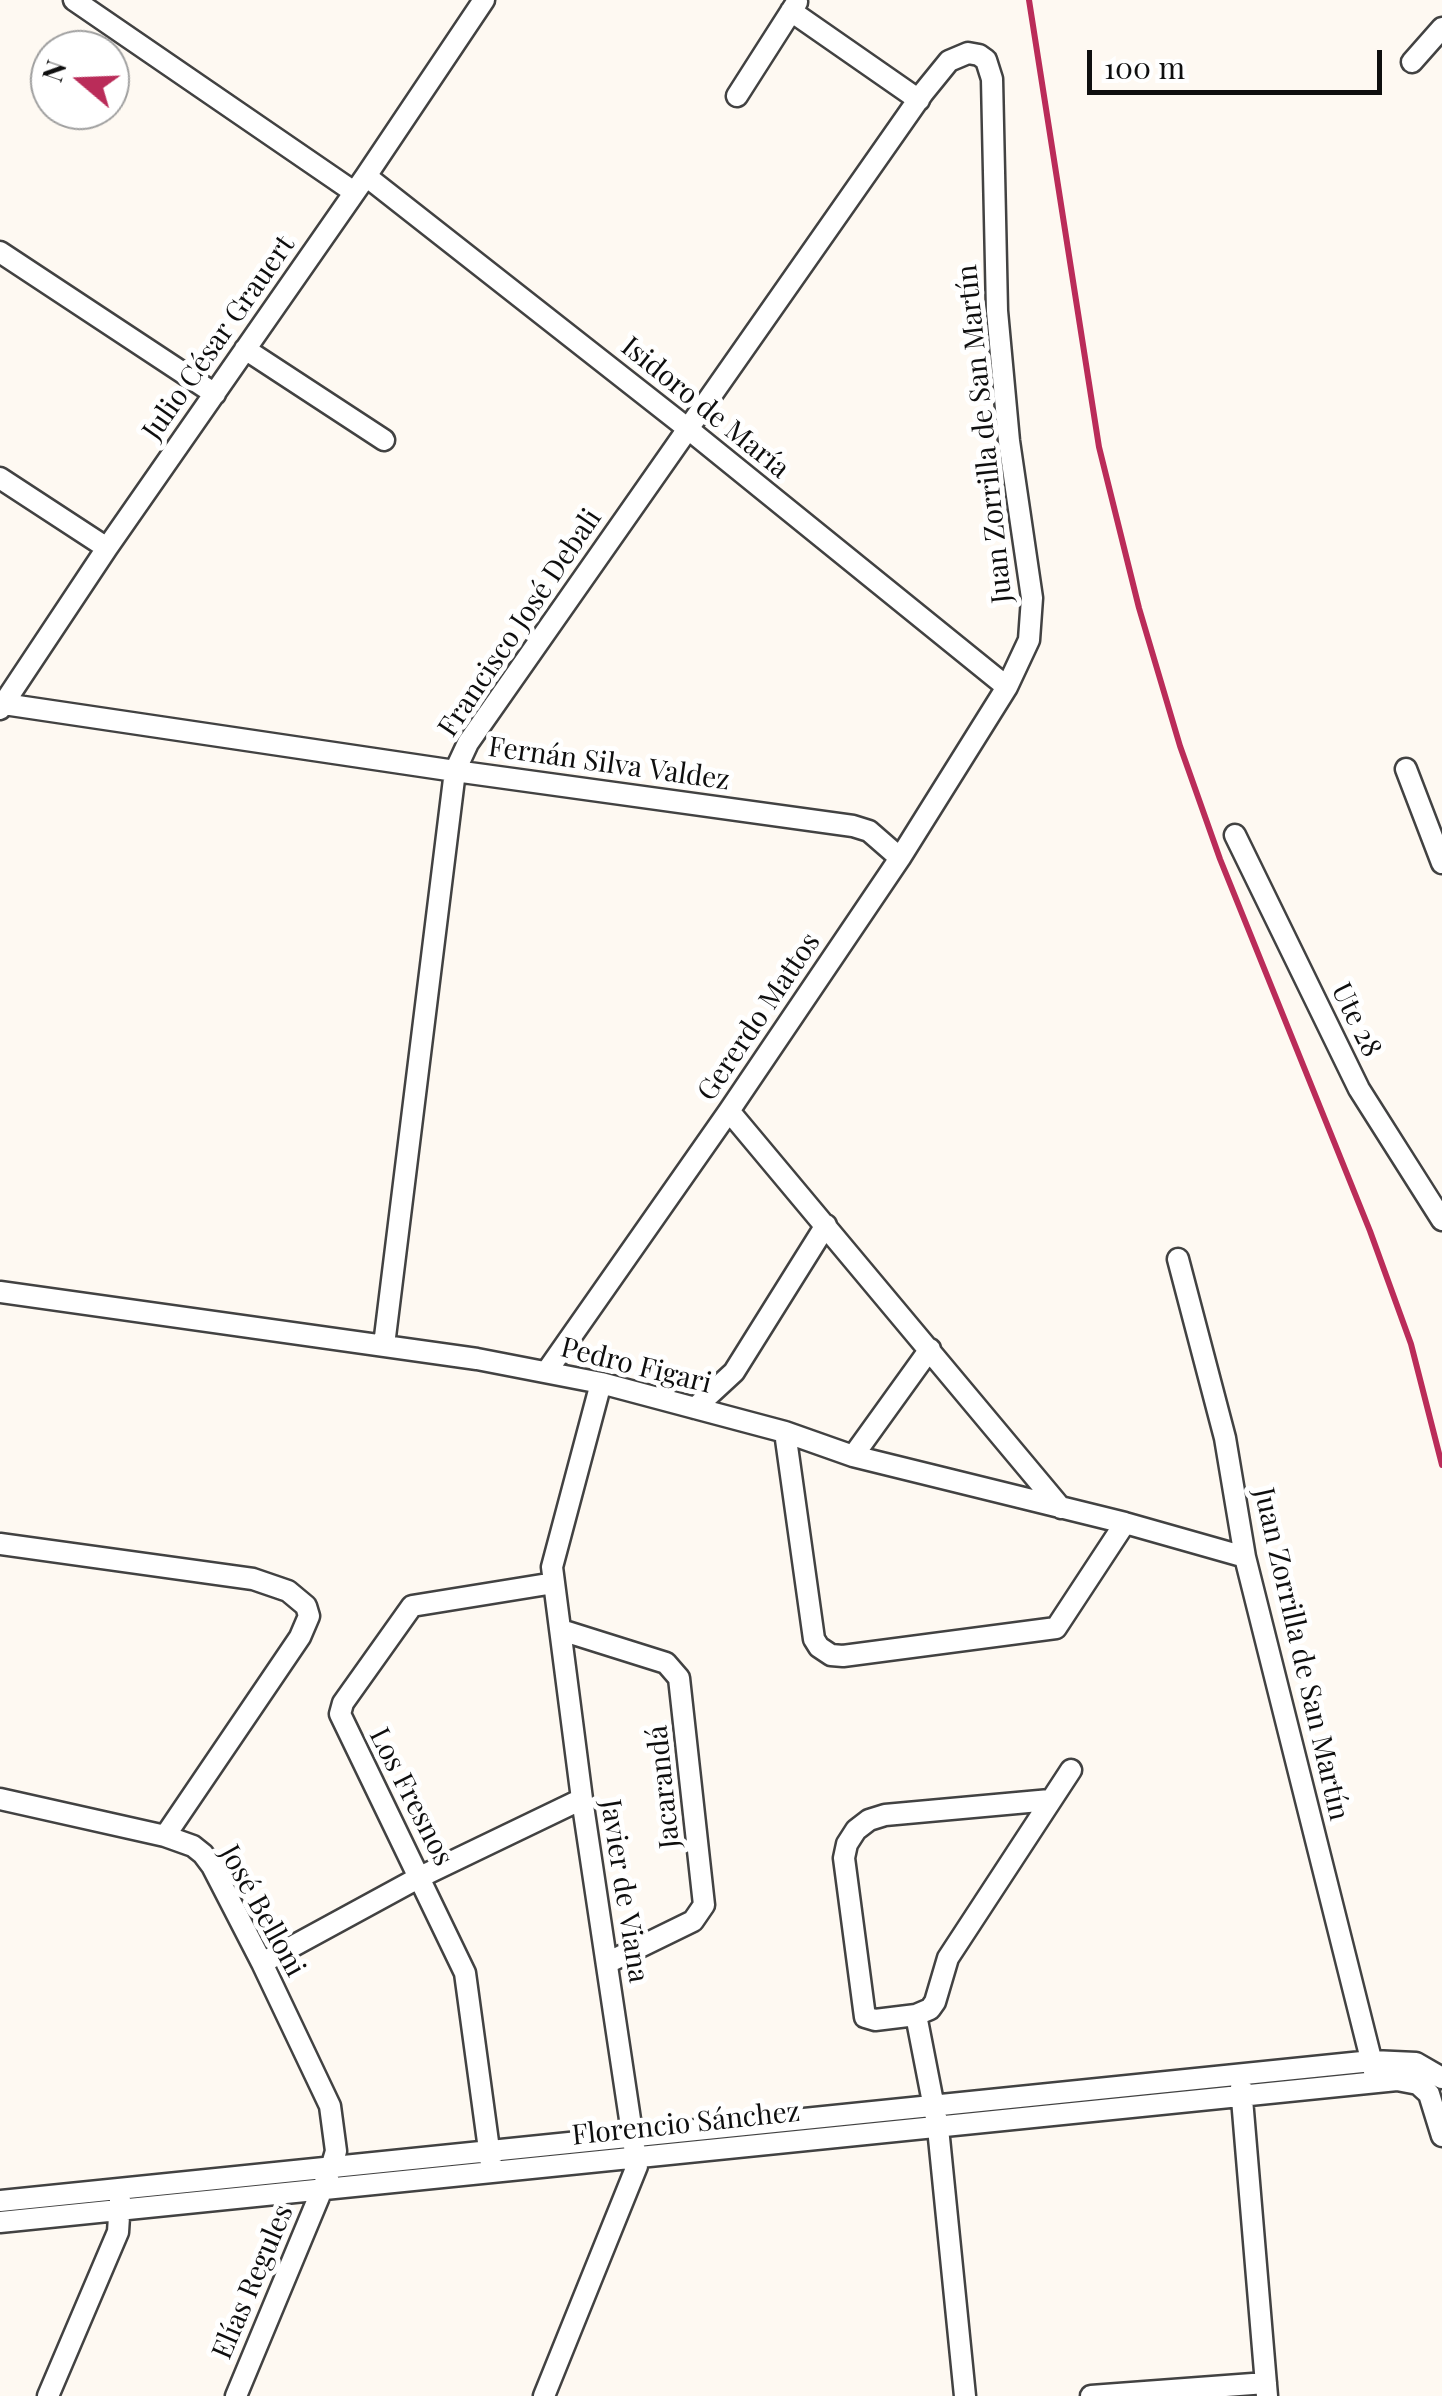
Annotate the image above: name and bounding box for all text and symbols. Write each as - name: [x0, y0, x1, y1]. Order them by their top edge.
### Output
- north arrow: [30, 30, 130, 130]
- scale bar: [1092, 30, 1387, 92]
- text: 100 m: [1104, 47, 1185, 87]
- text: N: [32, 55, 74, 86]
- street label: Julio César Grauert: [136, 229, 302, 447]
- street label: Juan Zorrilla de San Martín: [951, 263, 1019, 605]
- street label: Isidoro de María: [614, 330, 796, 486]
- street label: Francisco José Debali: [431, 503, 609, 743]
- street label: Fernán Silva Valdez: [486, 730, 732, 798]
- street label: Gererdo Mattos: [691, 927, 827, 1107]
- street label: Ute 28: [1324, 978, 1388, 1062]
- street label: Pedro Figari: [557, 1331, 715, 1401]
- street label: Juan Zorrilla de San Martín: [1246, 1484, 1356, 1824]
- street label: Los Fresnos: [362, 1722, 460, 1872]
- street label: Jacarandá: [641, 1724, 687, 1850]
- street label: Javier de Viana: [593, 1797, 655, 1985]
- street label: José Belloni: [212, 1839, 312, 1983]
- street label: Florencio Sánchez: [570, 2095, 802, 2153]
- street label: Elías Regules: [205, 2200, 301, 2364]

